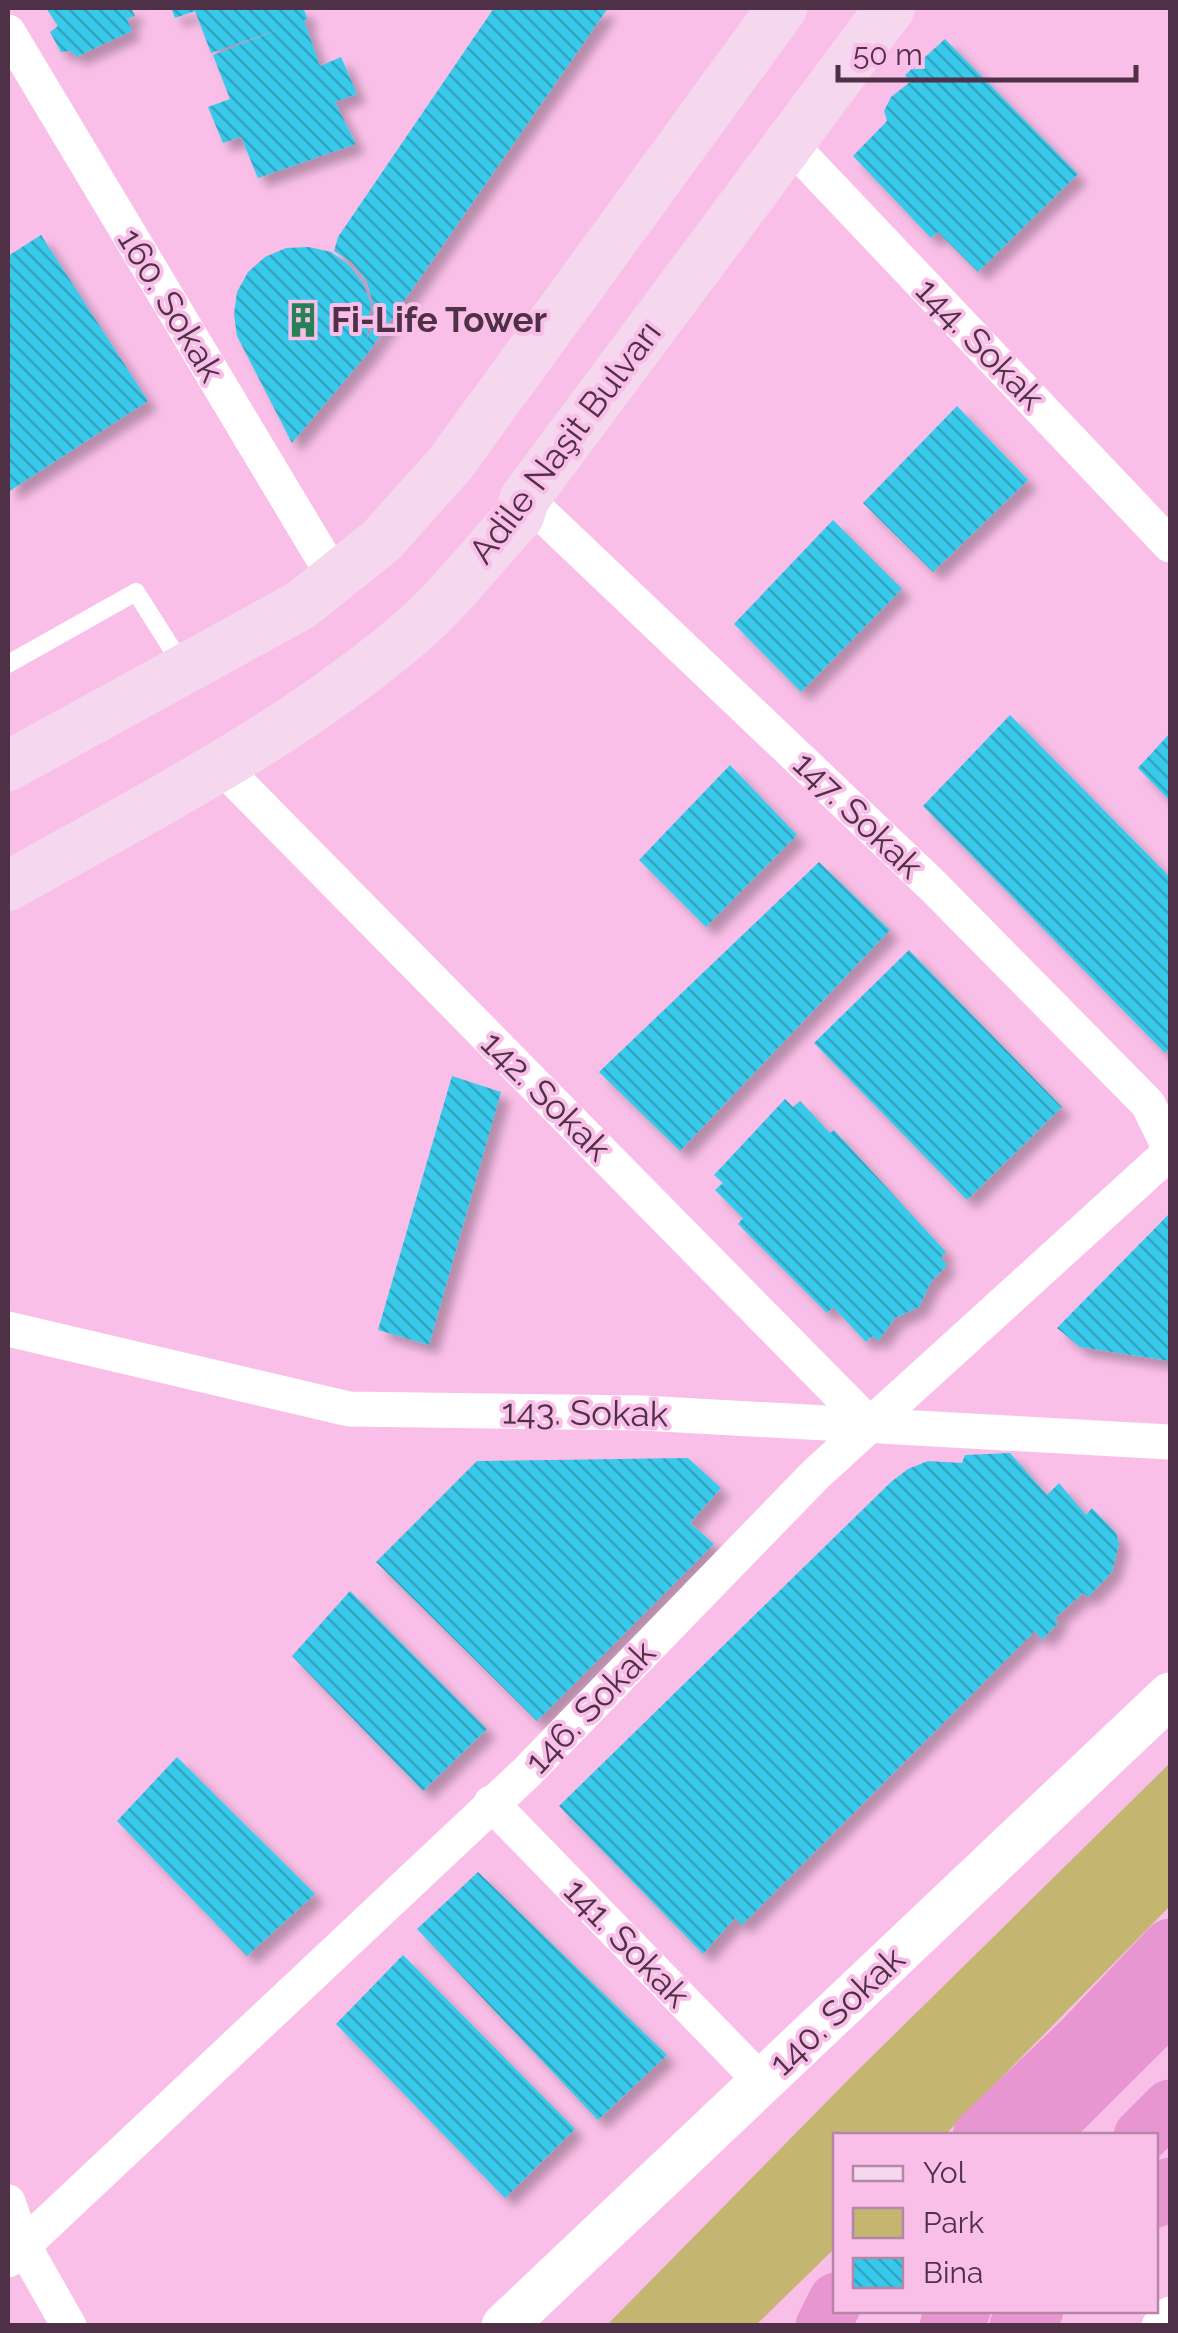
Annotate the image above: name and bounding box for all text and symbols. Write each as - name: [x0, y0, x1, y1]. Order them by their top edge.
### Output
- scale bar: [838, 20, 1136, 82]
- text: 50 m: [853, 37, 923, 72]
- street label: 160. Sokak: [110, 221, 233, 389]
- street label: 144. Sokak: [908, 269, 1053, 418]
- place label: Fi-Life Tower: [331, 299, 548, 340]
- building icon: Fi-Life Tower: [284, 301, 322, 339]
- street label: Adile Naşit Bulvarı: [460, 312, 669, 571]
- street label: 147. Sokak: [785, 743, 932, 887]
- street label: 142. Sokak: [473, 1022, 620, 1169]
- street label: 143. Sokak: [501, 1391, 669, 1434]
- street label: 146. Sokak: [516, 1631, 663, 1782]
- street label: 141. Sokak: [556, 1870, 699, 2016]
- street label: 140. Sokak: [761, 1938, 913, 2083]
- legend: [833, 2133, 1158, 2313]
- text: Yol: [923, 2155, 967, 2190]
- text: Park: [923, 2205, 984, 2240]
- text: Bina: [923, 2255, 983, 2290]

